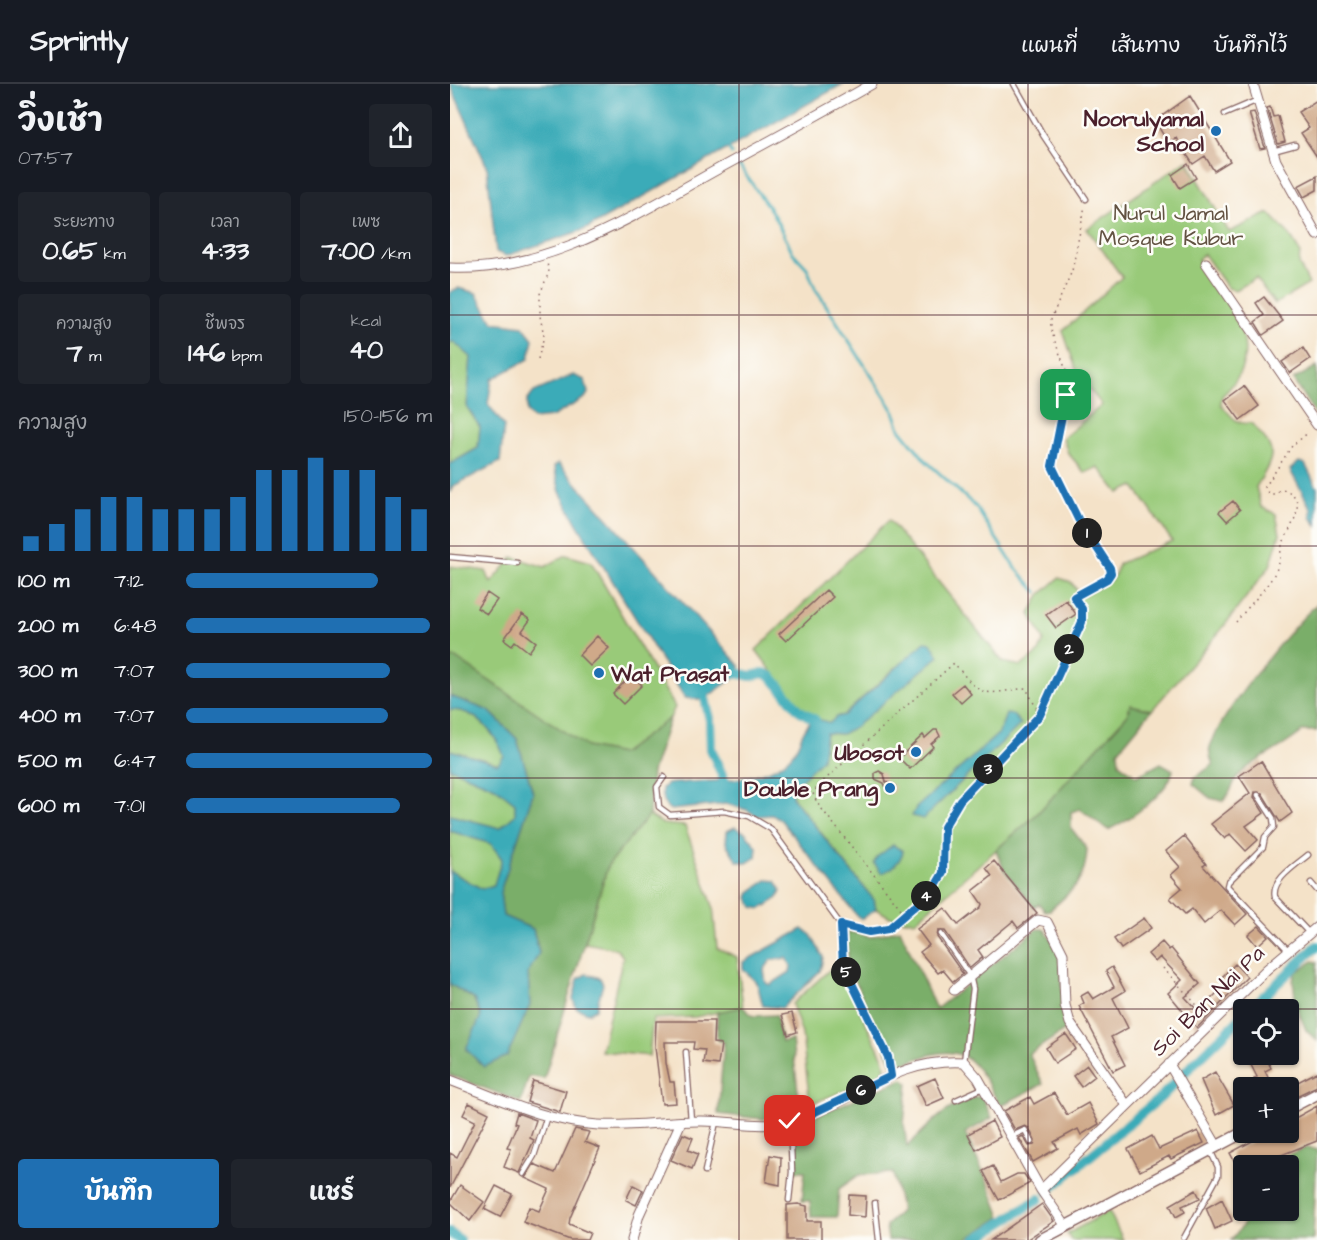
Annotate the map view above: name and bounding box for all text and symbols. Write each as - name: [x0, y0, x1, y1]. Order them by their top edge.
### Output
- text: Sprintly: [30, 22, 128, 61]
- text: แผนที่: [1021, 31, 1078, 60]
- text: เส้นทาง: [1111, 31, 1180, 60]
- text: บันทึกไว้: [1213, 31, 1287, 60]
- text: วิ่งเช้า: [18, 98, 103, 144]
- button: share: [369, 104, 432, 167]
- place label: Noorulyamal School: [1084, 104, 1205, 160]
- marker: Noorulyamal School: [1209, 124, 1223, 138]
- text: 07:57: [18, 144, 73, 172]
- park label: Nurul Jamal Mosque Kubur: [1099, 198, 1243, 254]
- text: ระยะทาง: [53, 211, 115, 233]
- text: เวลา: [210, 211, 240, 233]
- text: เพซ: [352, 211, 380, 233]
- text: 0.65: [42, 233, 97, 269]
- text: 4:33: [201, 233, 249, 269]
- text: 7:00: [321, 233, 375, 269]
- text: km: [97, 243, 126, 265]
- text: /km: [375, 243, 411, 265]
- text: kcal: [351, 310, 381, 332]
- text: ความสูง: [56, 313, 112, 335]
- text: ชีพจร: [205, 313, 245, 335]
- text: 40: [349, 332, 383, 368]
- text: 7: [67, 335, 83, 371]
- text: 146: [188, 335, 225, 371]
- text: m: [83, 345, 101, 367]
- text: bpm: [225, 345, 262, 367]
- pin: [1040, 369, 1091, 420]
- icon: arrive: [1049, 378, 1082, 411]
- text: 150–156 m: [344, 402, 432, 430]
- text: ความสูง: [18, 409, 87, 437]
- pin: 1: [1072, 518, 1102, 548]
- text: 1: [1086, 522, 1088, 544]
- text: 100 m: [18, 567, 69, 595]
- text: 7:12: [114, 567, 144, 595]
- text: 200 m: [18, 612, 78, 640]
- text: 6:48: [114, 612, 156, 640]
- pin: 2: [1054, 634, 1084, 664]
- text: 2: [1064, 638, 1074, 660]
- text: 300 m: [18, 657, 77, 685]
- text: 7:07: [114, 657, 155, 685]
- place label: Wat Prasat: [610, 659, 730, 690]
- marker: Wat Prasat: [592, 666, 606, 680]
- text: 400 m: [18, 702, 80, 730]
- text: 7:07: [114, 702, 155, 730]
- place label: Ubosot: [835, 738, 905, 769]
- marker: Ubosot: [909, 745, 923, 759]
- text: 500 m: [18, 747, 81, 775]
- text: 6:47: [114, 747, 156, 775]
- pin: 3: [973, 754, 1003, 784]
- text: 3: [984, 758, 992, 780]
- place label: Double Prang: [744, 774, 879, 806]
- marker: Double Prang: [883, 781, 897, 795]
- text: 600 m: [18, 792, 79, 820]
- text: 7:01: [114, 792, 145, 820]
- pin: 4: [911, 881, 941, 911]
- text: 4: [921, 885, 931, 907]
- street label: Soi Ban Nai Pa: [1144, 939, 1272, 1064]
- pin: 5: [831, 957, 861, 987]
- text: 5: [840, 961, 852, 983]
- map controls: [1233, 999, 1299, 1221]
- button: locate: [1233, 999, 1299, 1065]
- pin: 6: [846, 1075, 876, 1105]
- button: +: [1233, 1077, 1299, 1143]
- text: 6: [856, 1079, 866, 1101]
- pin: [764, 1095, 815, 1146]
- icon: check: [773, 1104, 806, 1137]
- button: −: [1233, 1155, 1299, 1221]
- button: บันทึก: [18, 1159, 219, 1228]
- button: แชร์: [231, 1159, 432, 1228]

